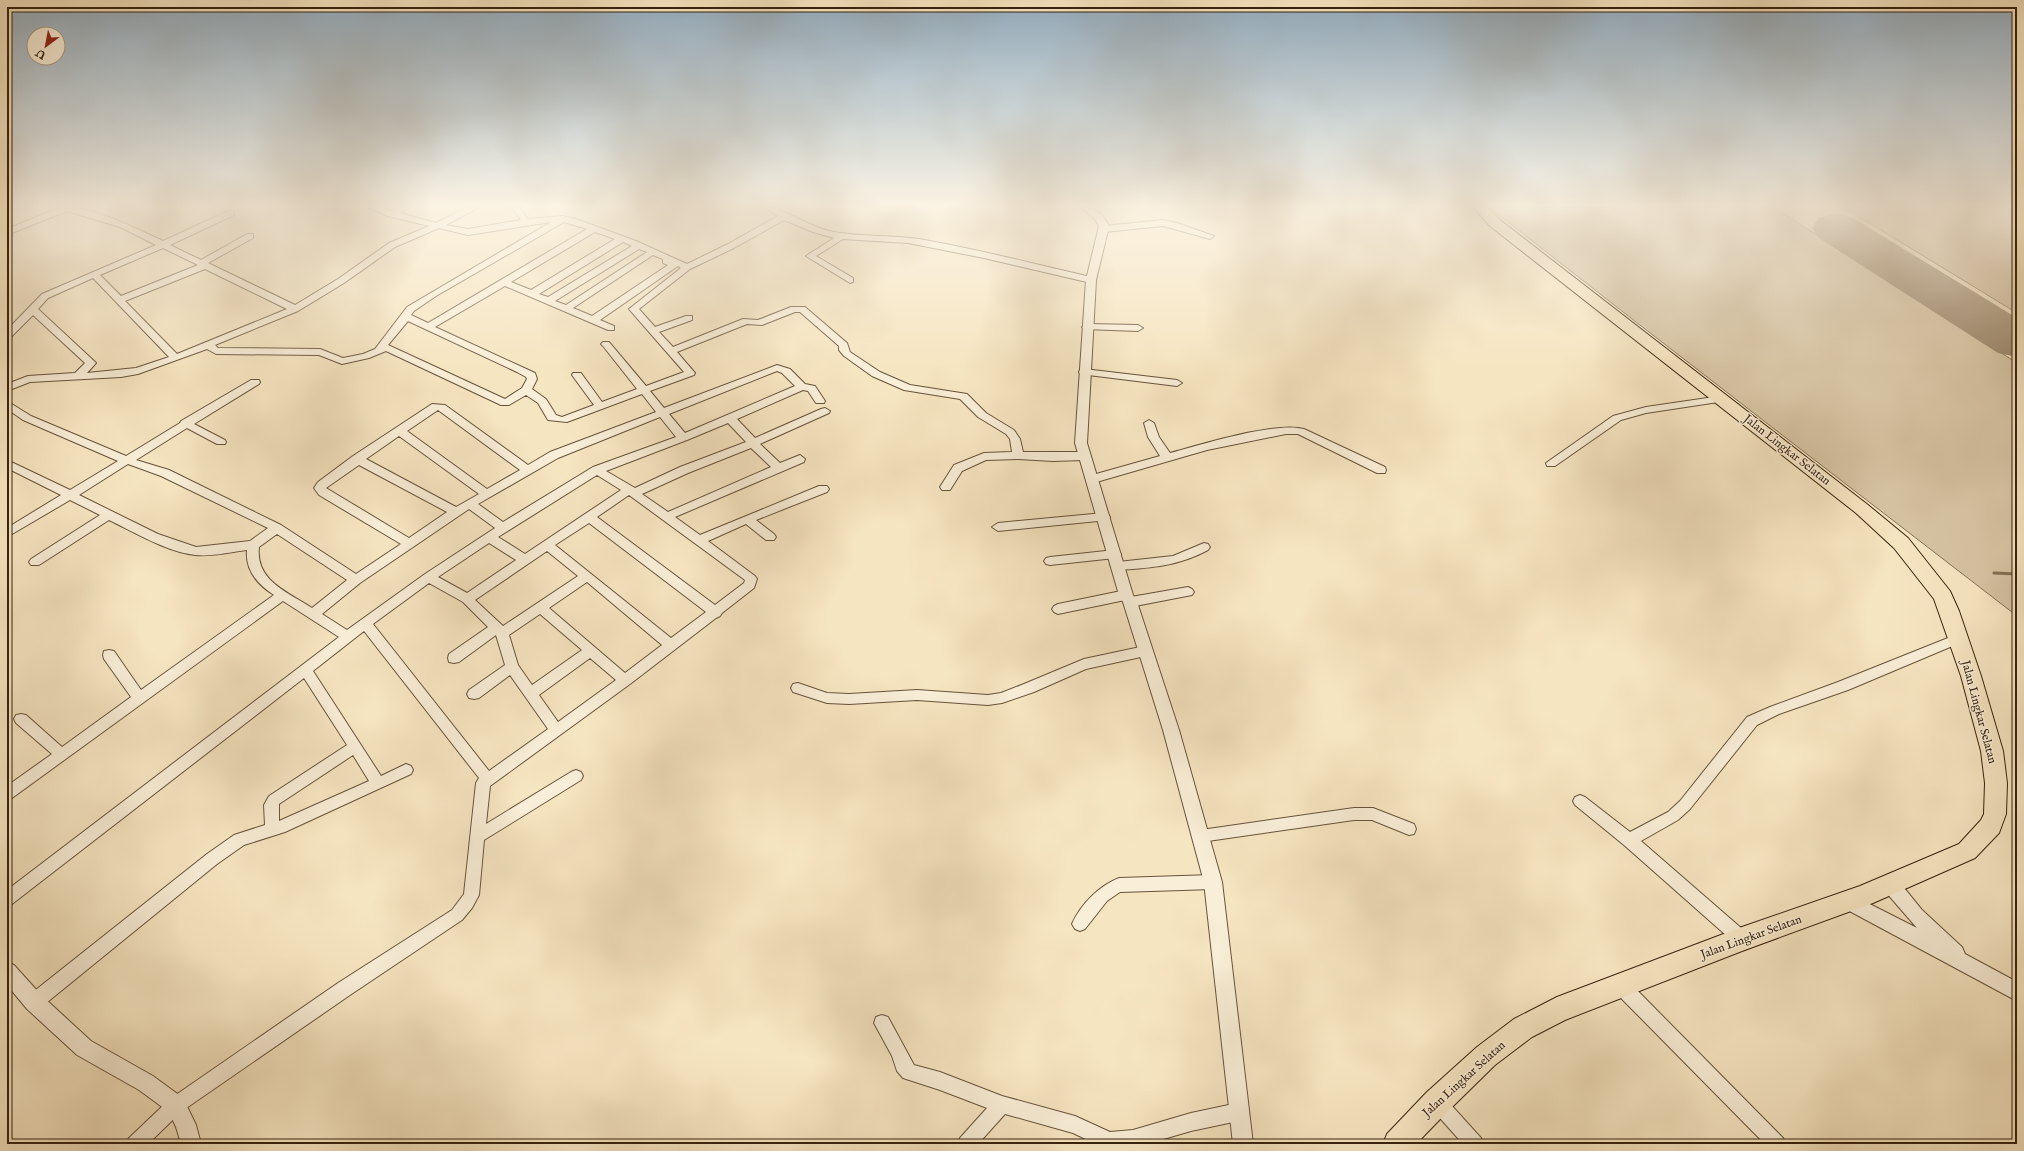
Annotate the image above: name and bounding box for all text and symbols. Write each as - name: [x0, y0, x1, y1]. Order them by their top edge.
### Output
- north arrow: [26, 26, 66, 66]
- text: U: [33, 45, 50, 63]
- street label: Jalan Lingkar Selatan: [1738, 410, 1834, 490]
- street label: Jalan Lingkar Selatan: [1957, 657, 2000, 766]
- street label: Jalan Lingkar Selatan: [1697, 912, 1804, 964]
- street label: Jalan Lingkar Selatan: [1418, 1037, 1510, 1122]

